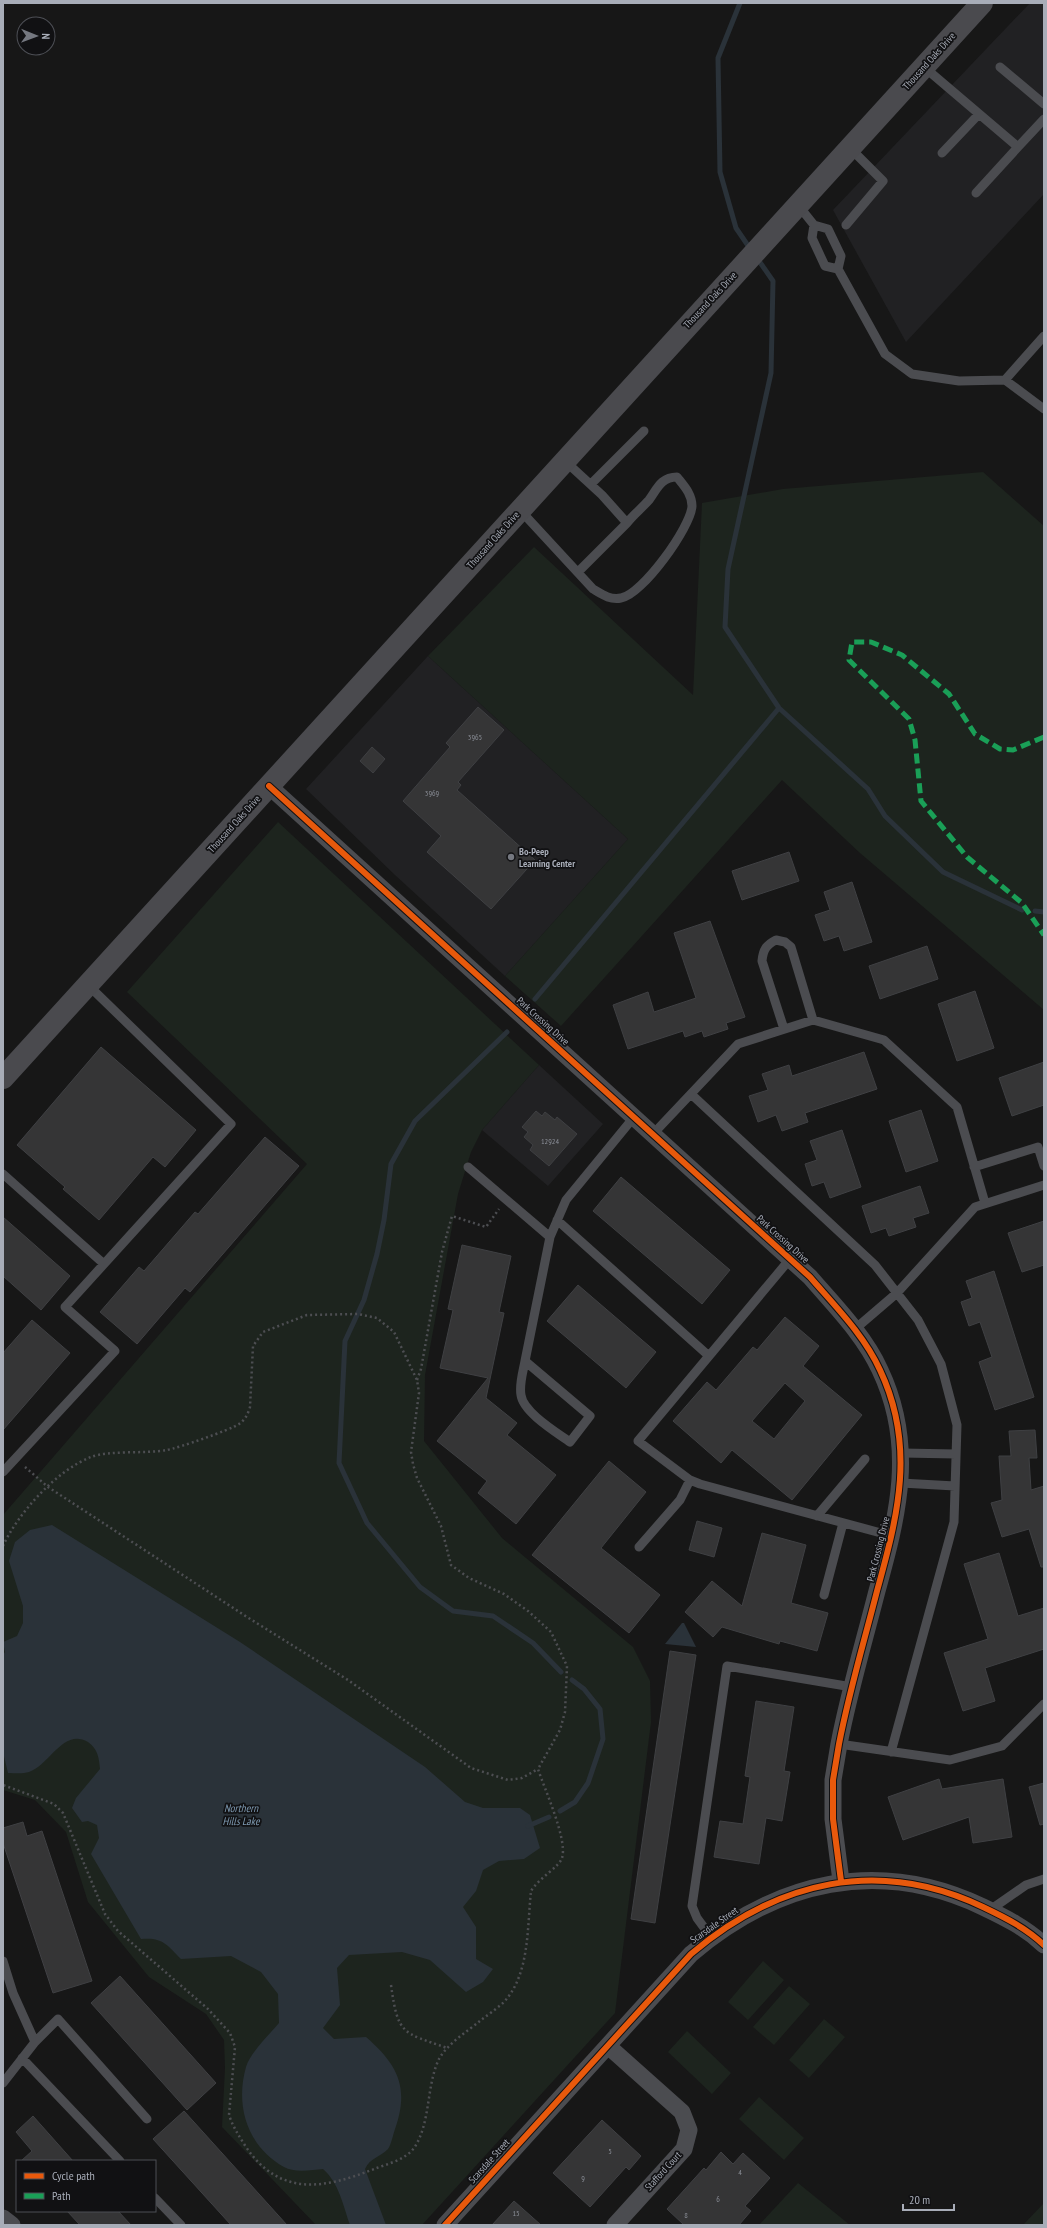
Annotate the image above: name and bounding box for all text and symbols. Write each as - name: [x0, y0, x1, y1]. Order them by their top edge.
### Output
- north arrow: [16, 16, 56, 56]
- street label: Thousand Oaks Drive: [900, 30, 958, 92]
- text: N: [39, 33, 53, 39]
- street label: Thousand Oaks Drive: [680, 269, 740, 331]
- street label: Thousand Oaks Drive: [464, 509, 522, 571]
- house number: 3965: [468, 732, 482, 742]
- house number: 3969: [425, 788, 440, 798]
- street label: Thousand Oaks Drive: [205, 793, 263, 855]
- place label: Bo-Peep Learning Center: [519, 845, 575, 870]
- marker: Bo-Peep Learning Center: [506, 852, 516, 862]
- street label: Park Crossing Drive: [514, 994, 572, 1048]
- house number: 12924: [541, 1136, 559, 1146]
- street label: Park Crossing Drive: [754, 1212, 812, 1266]
- street label: Park Crossing Drive: [864, 1515, 892, 1583]
- water label: Northern Hills Lake: [223, 1801, 261, 1828]
- street label: Scarsdale Street: [688, 1904, 741, 1946]
- street label: Scarsdale Street: [466, 2136, 513, 2186]
- house number: 5: [608, 2146, 612, 2156]
- street label: Stafford Court: [642, 2149, 684, 2193]
- legend: [16, 2160, 156, 2212]
- house number: 4: [738, 2167, 742, 2177]
- text: Cycle path: [52, 2168, 95, 2183]
- house number: 9: [581, 2173, 585, 2183]
- scale bar: [903, 2186, 954, 2212]
- text: Path: [52, 2188, 70, 2203]
- text: 20 m: [909, 2192, 930, 2207]
- house number: 6: [716, 2194, 720, 2204]
- house number: 15: [512, 2208, 520, 2218]
- house number: 8: [684, 2210, 688, 2220]

